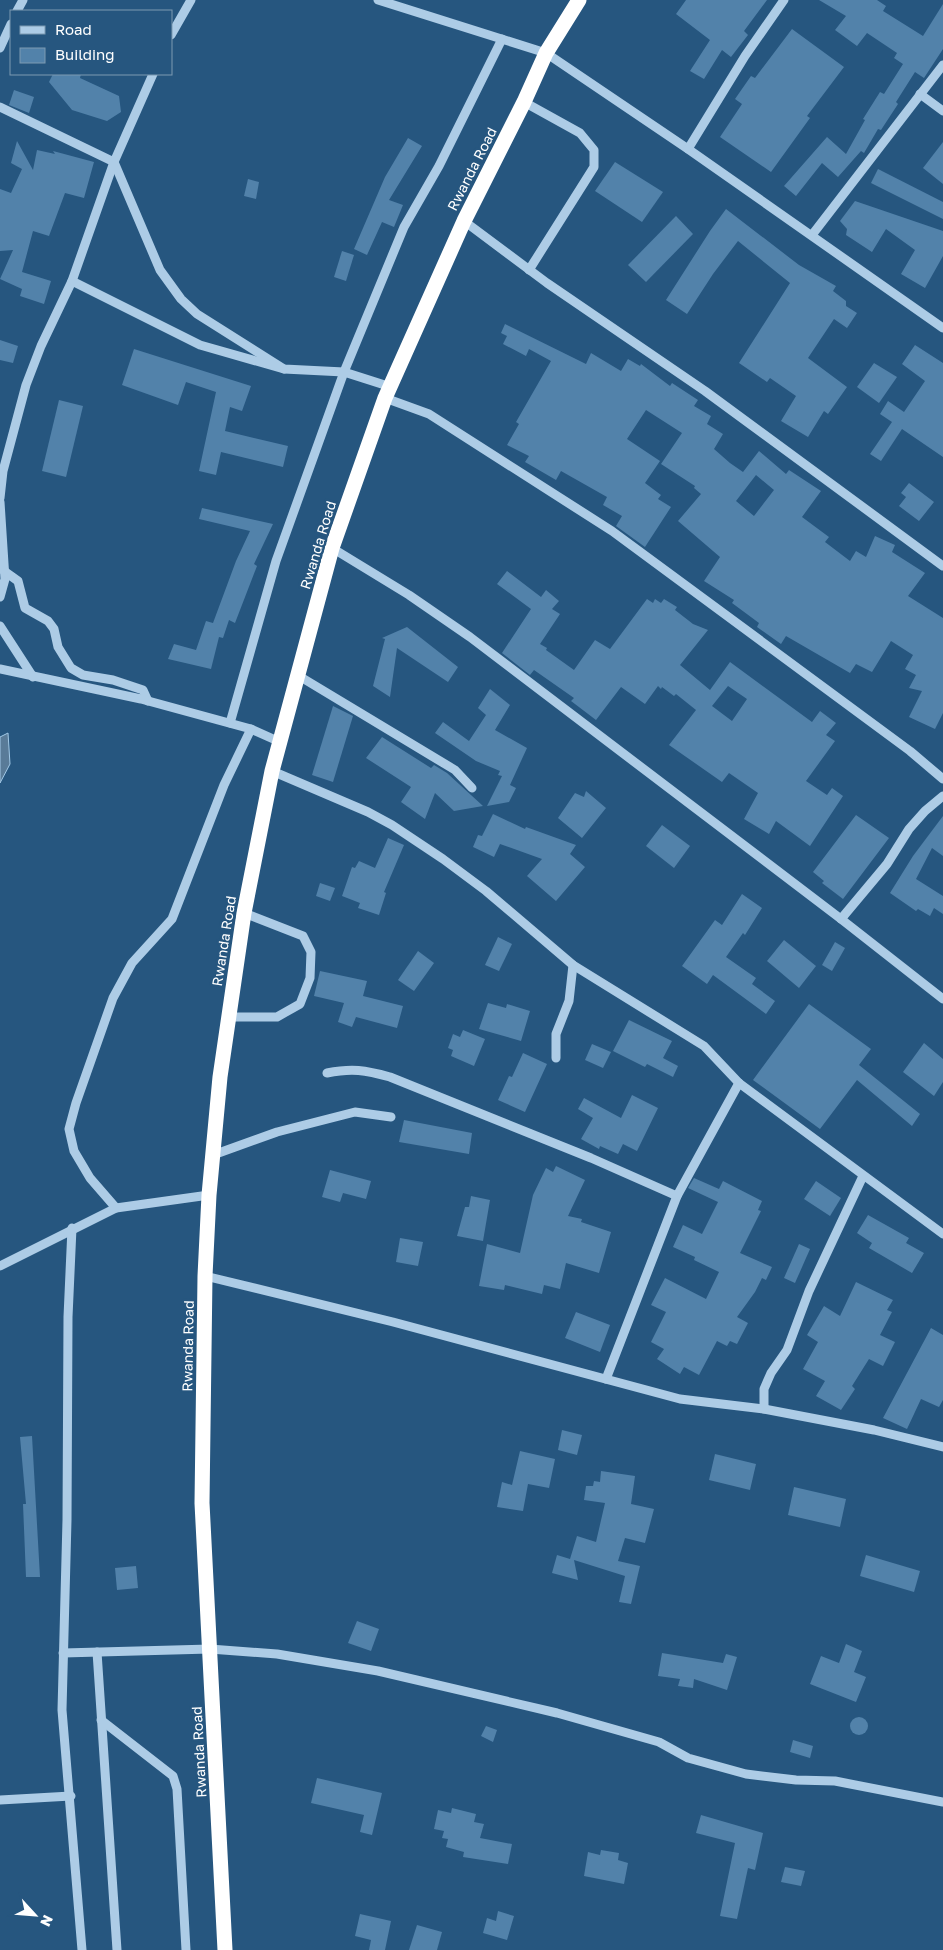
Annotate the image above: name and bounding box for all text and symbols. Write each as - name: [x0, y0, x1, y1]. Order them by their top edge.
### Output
- legend: [10, 10, 172, 75]
- text: Road: [55, 20, 92, 38]
- text: Building: [55, 45, 115, 63]
- street label: Rwanda Road: [443, 124, 500, 213]
- street label: Rwanda Road: [296, 499, 339, 591]
- street label: Rwanda Road: [208, 894, 239, 987]
- street label: Rwanda Road: [178, 1300, 197, 1392]
- street label: Rwanda Road: [188, 1706, 209, 1798]
- north arrow: [10, 1890, 60, 1940]
- text: N: [37, 1912, 57, 1929]

